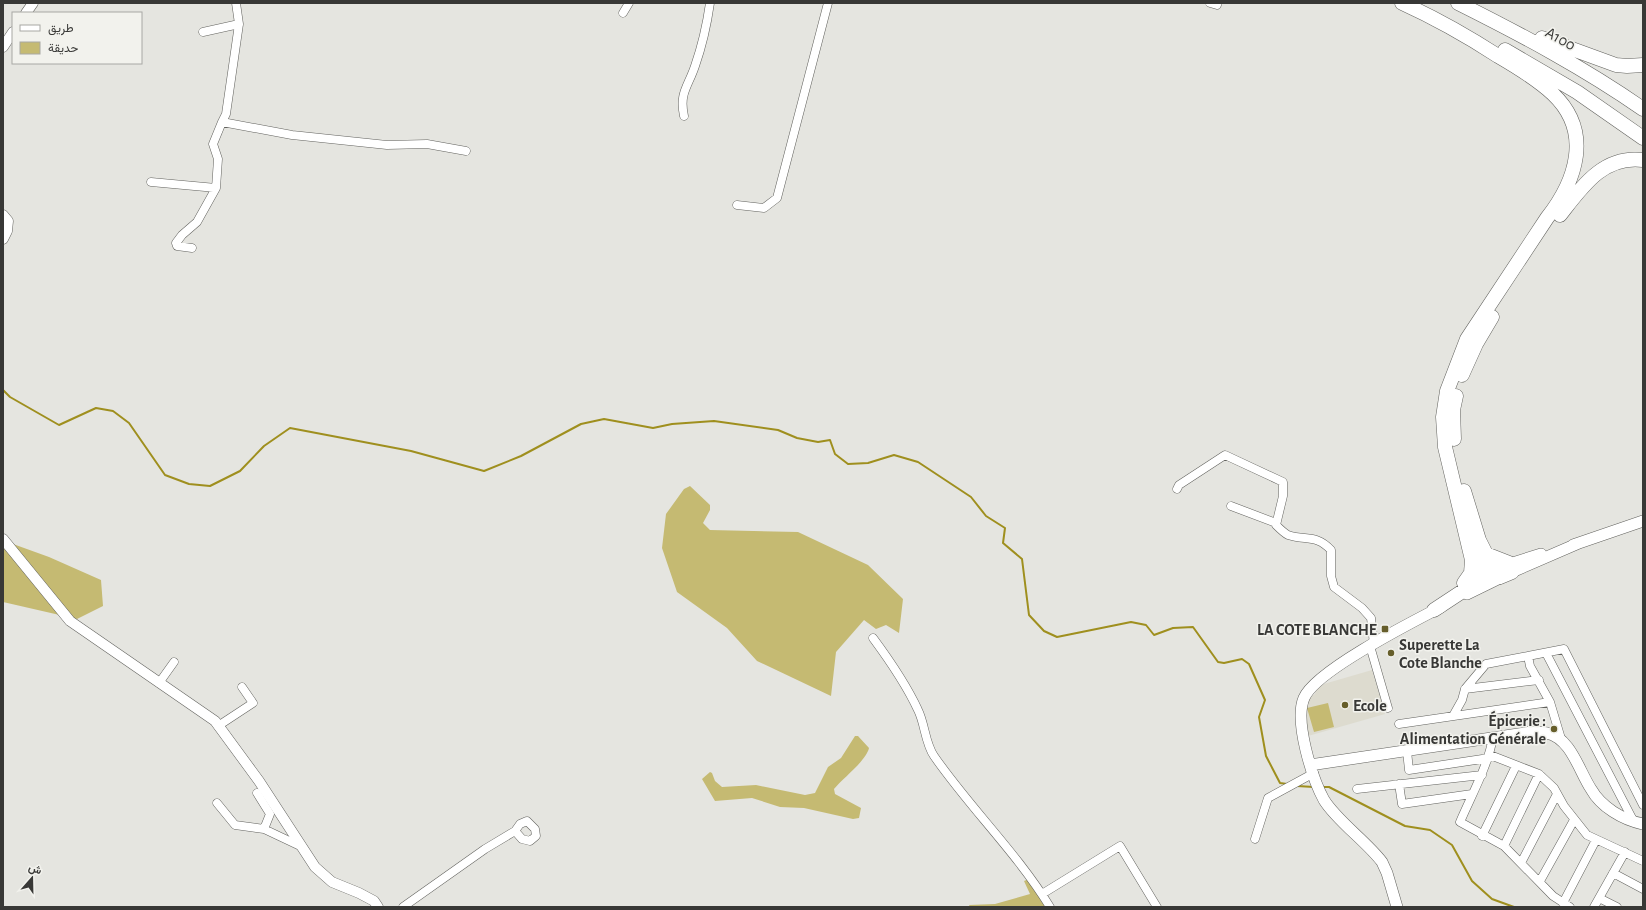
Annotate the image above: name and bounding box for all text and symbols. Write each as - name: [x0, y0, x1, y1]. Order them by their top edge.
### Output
- legend: [12, 12, 142, 64]
- text: طريق: [48, 22, 74, 36]
- street label: A100: [1543, 24, 1578, 54]
- text: حديقة: [48, 42, 78, 55]
- place label: LA COTE BLANCHE: [1257, 622, 1377, 638]
- marker: LA COTE BLANCHE: [1380, 624, 1390, 634]
- place label: Superette La Cote Blanche: [1399, 637, 1482, 671]
- marker: Superette La Cote Blanche: [1386, 648, 1396, 658]
- place label: Ecole: [1353, 698, 1387, 714]
- marker: Ecole: [1340, 700, 1350, 710]
- place label: Épicerie : Alimentation Générale: [1400, 710, 1546, 747]
- marker: Épicerie : Alimentation Générale: [1549, 724, 1559, 734]
- north arrow: [12, 858, 52, 898]
- text: ش: [27, 862, 43, 877]

